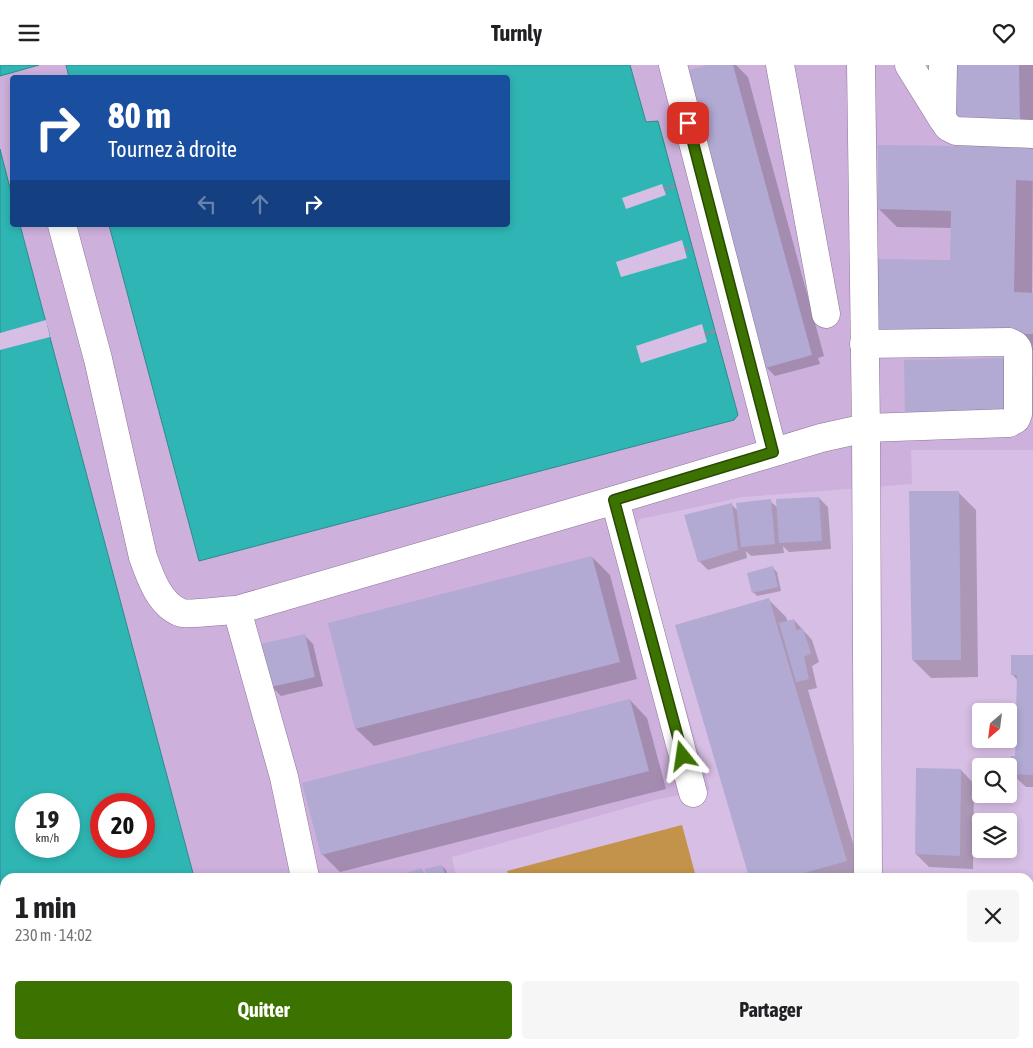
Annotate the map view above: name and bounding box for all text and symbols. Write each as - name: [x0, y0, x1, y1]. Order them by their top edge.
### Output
- icon: menu: [15, 19, 43, 47]
- icon: heart: [990, 19, 1018, 47]
- text: Turnly: [491, 20, 542, 46]
- icon: right: [25, 95, 90, 160]
- text: 80 m: [108, 95, 171, 135]
- pin: [667, 102, 709, 144]
- icon: arrive: [674, 109, 702, 137]
- text: Tournez à droite: [108, 136, 237, 162]
- icon: left: [193, 190, 221, 218]
- icon: ahead: [246, 190, 274, 218]
- icon: right: [299, 190, 327, 218]
- north arrow: [972, 703, 1018, 747]
- map controls: [972, 703, 1017, 858]
- position arrow: [656, 729, 708, 781]
- button: search: [972, 758, 1017, 803]
- speed limit sign: 20: [90, 793, 155, 858]
- text: 19: [36, 805, 59, 833]
- button: layers: [972, 813, 1017, 858]
- text: km/h: [36, 831, 59, 845]
- text: 1 min: [15, 890, 76, 924]
- button: close: [967, 890, 1019, 942]
- text: 230 m · 14:02: [15, 926, 92, 944]
- button: Quitter: [15, 981, 512, 1039]
- button: Partager: [522, 981, 1019, 1039]

